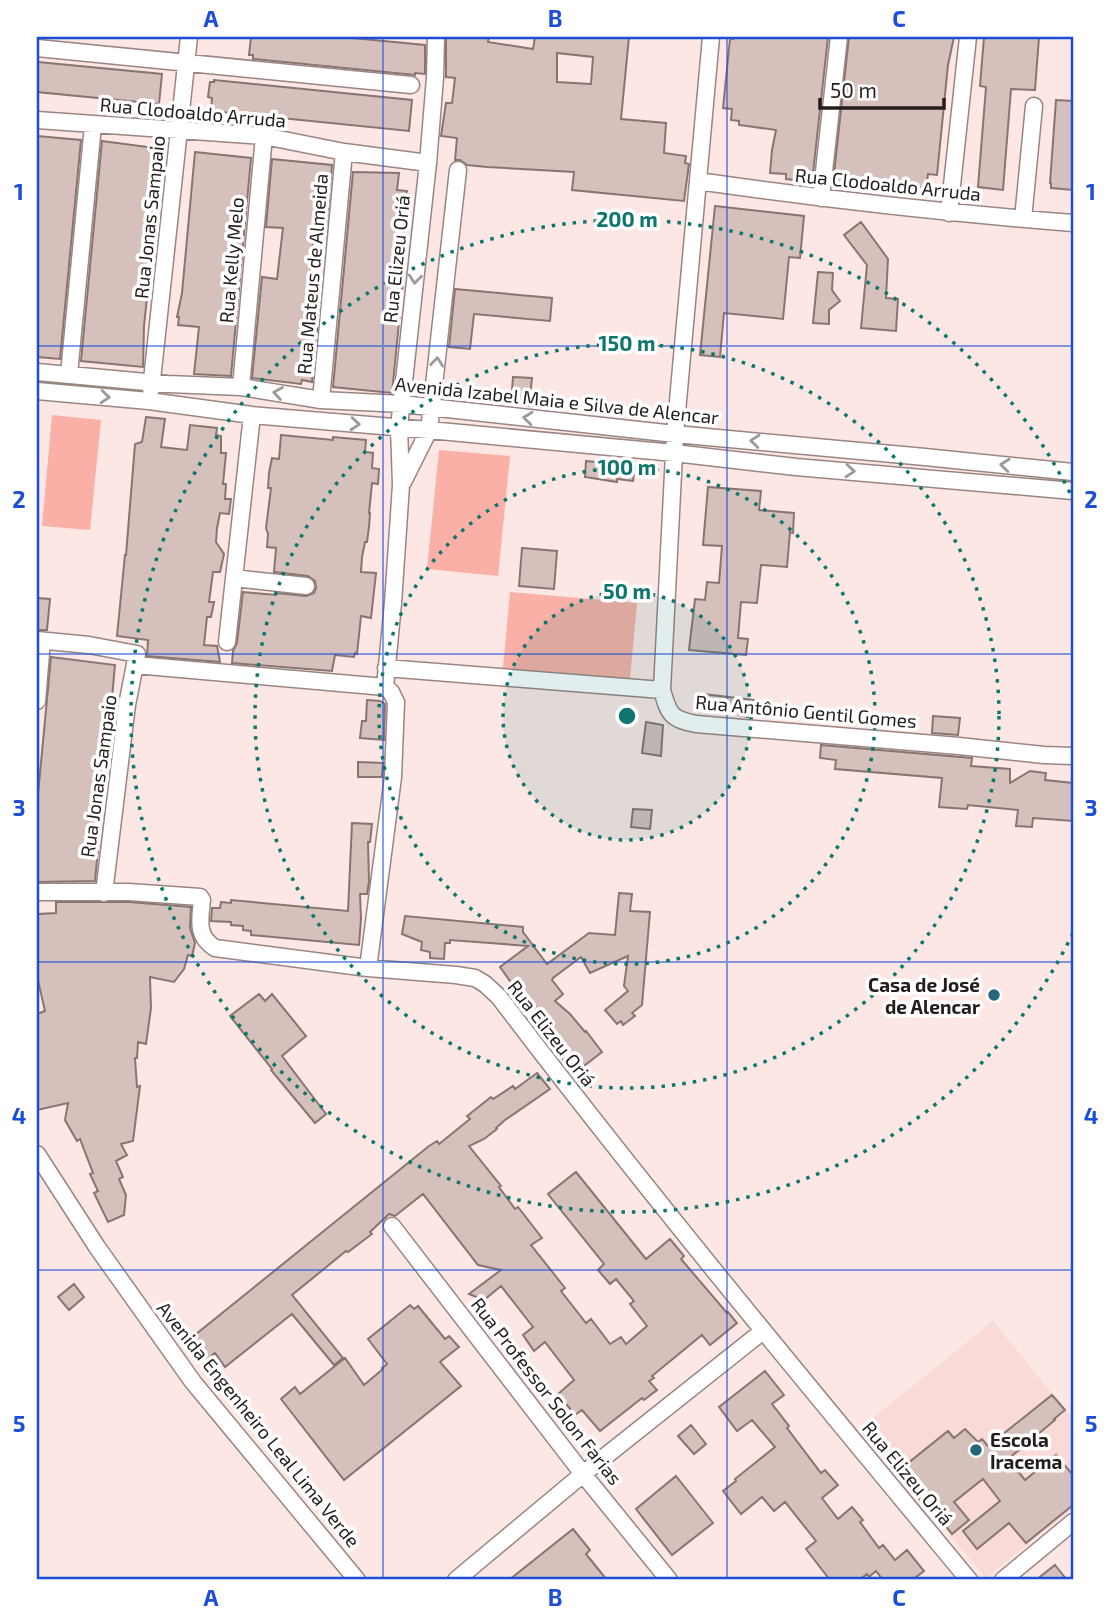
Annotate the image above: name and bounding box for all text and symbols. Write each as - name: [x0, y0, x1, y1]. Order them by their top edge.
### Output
- text: A: [203, 4, 219, 32]
- text: B: [548, 4, 562, 32]
- text: C: [892, 4, 906, 32]
- scale bar: [820, 66, 944, 110]
- text: 50 m: [830, 77, 877, 102]
- street label: Rua Clodoaldo Arruda: [99, 92, 287, 132]
- street label: Rua Jonas Sampaio: [129, 134, 169, 300]
- street label: Rua Clodoaldo Arruda: [794, 163, 982, 205]
- street label: Rua Mateus de Almeida: [292, 173, 332, 375]
- text: 1: [14, 177, 24, 205]
- text: 1: [1086, 177, 1096, 205]
- street label: Rua Elizeu Oriá: [378, 194, 414, 324]
- street label: Rua Kelly Melo: [214, 196, 248, 324]
- text: 200 m: [596, 206, 658, 231]
- one-way arrow: [408, 273, 423, 285]
- text: 150 m: [599, 330, 655, 355]
- one-way arrow: [429, 357, 444, 368]
- street label: Avenida Izabel Maia e Silva de Alencar: [394, 372, 720, 428]
- one-way arrow: [272, 386, 284, 401]
- one-way arrow: [100, 389, 111, 404]
- one-way arrow: [522, 411, 534, 426]
- one-way arrow: [350, 416, 361, 431]
- one-way arrow: [749, 434, 760, 449]
- text: 100 m: [598, 454, 656, 479]
- one-way arrow: [1000, 458, 1011, 473]
- one-way arrow: [845, 463, 856, 478]
- text: 2: [12, 485, 26, 513]
- text: 2: [1084, 485, 1098, 513]
- text: 50 m: [603, 578, 651, 603]
- street label: Rua Antônio Gentil Gomes: [694, 690, 918, 732]
- street label: Rua Jonas Sampaio: [75, 693, 121, 859]
- centre of rings: [615, 704, 639, 728]
- text: 3: [12, 793, 26, 821]
- text: 3: [1084, 793, 1098, 821]
- place label: Casa de José de Alencar: [868, 973, 980, 1018]
- street label: Rua Elizeu Oriá: [503, 975, 601, 1091]
- marker: Casa de José de Alencar: [986, 987, 1002, 1003]
- text: 4: [12, 1101, 26, 1129]
- text: 4: [1084, 1101, 1098, 1129]
- street label: Rua Professor Solon Farias: [467, 1293, 627, 1489]
- street label: Avenida Engenheiro Leal Lima Verde: [153, 1297, 365, 1551]
- text: 5: [13, 1409, 25, 1437]
- text: 5: [1085, 1409, 1097, 1437]
- street label: Rua Elizeu Oriá: [858, 1416, 958, 1530]
- place label: Escola Iracema: [990, 1428, 1062, 1473]
- marker: Escola Iracema: [968, 1442, 984, 1458]
- text: A: [203, 1583, 219, 1611]
- text: B: [548, 1583, 562, 1611]
- text: C: [892, 1583, 906, 1611]

